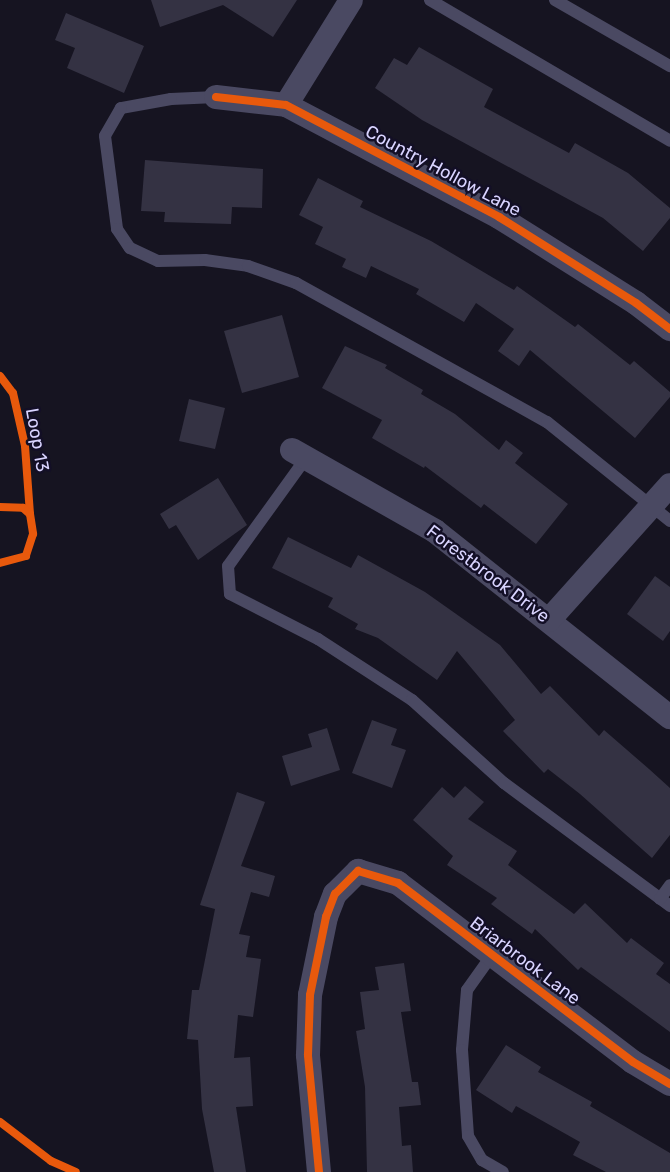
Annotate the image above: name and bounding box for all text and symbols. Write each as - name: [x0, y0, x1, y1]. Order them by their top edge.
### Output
- street label: Country Hollow Lane: [361, 121, 525, 221]
- street label: Loop 13: [21, 406, 53, 474]
- street label: Forestbrook Drive: [422, 521, 554, 627]
- street label: Briarbrook Lane: [465, 912, 585, 1010]

